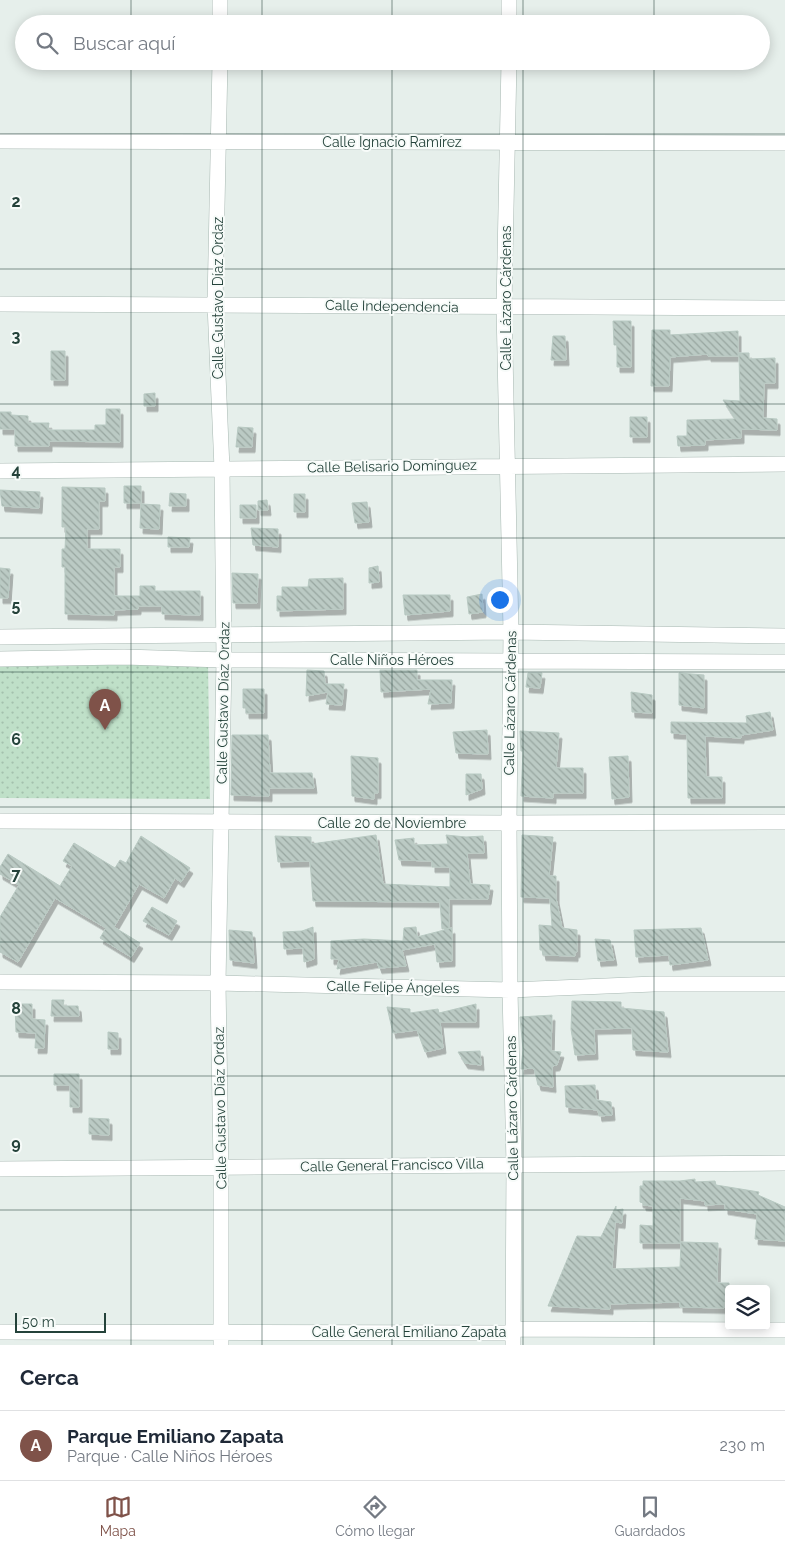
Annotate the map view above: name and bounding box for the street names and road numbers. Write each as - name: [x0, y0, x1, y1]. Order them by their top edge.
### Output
- street label: Calle Ignacio Ramírez: [322, 134, 462, 150]
- street label: Calle Gustavo Díaz Ordaz: [210, 217, 226, 379]
- street label: Calle Lázaro Cárdenas: [498, 225, 514, 370]
- street label: Calle Independencia: [325, 297, 459, 315]
- street label: Calle Belisario Domínguez: [307, 457, 477, 475]
- street label: Calle Gustavo Díaz Ordaz: [214, 622, 232, 784]
- street label: Calle Lázaro Cárdenas: [501, 630, 519, 776]
- street label: Calle Niños Héroes: [330, 652, 454, 668]
- street label: Calle 20 de Noviembre: [318, 815, 466, 831]
- street label: Calle Felipe Ángeles: [326, 977, 460, 996]
- street label: Calle Gustavo Díaz Ordaz: [211, 1027, 229, 1189]
- street label: Calle Lázaro Cárdenas: [503, 1035, 521, 1181]
- street label: Calle General Francisco Villa: [300, 1155, 484, 1175]
- street label: Calle General Emiliano Zapata: [312, 1324, 506, 1340]

